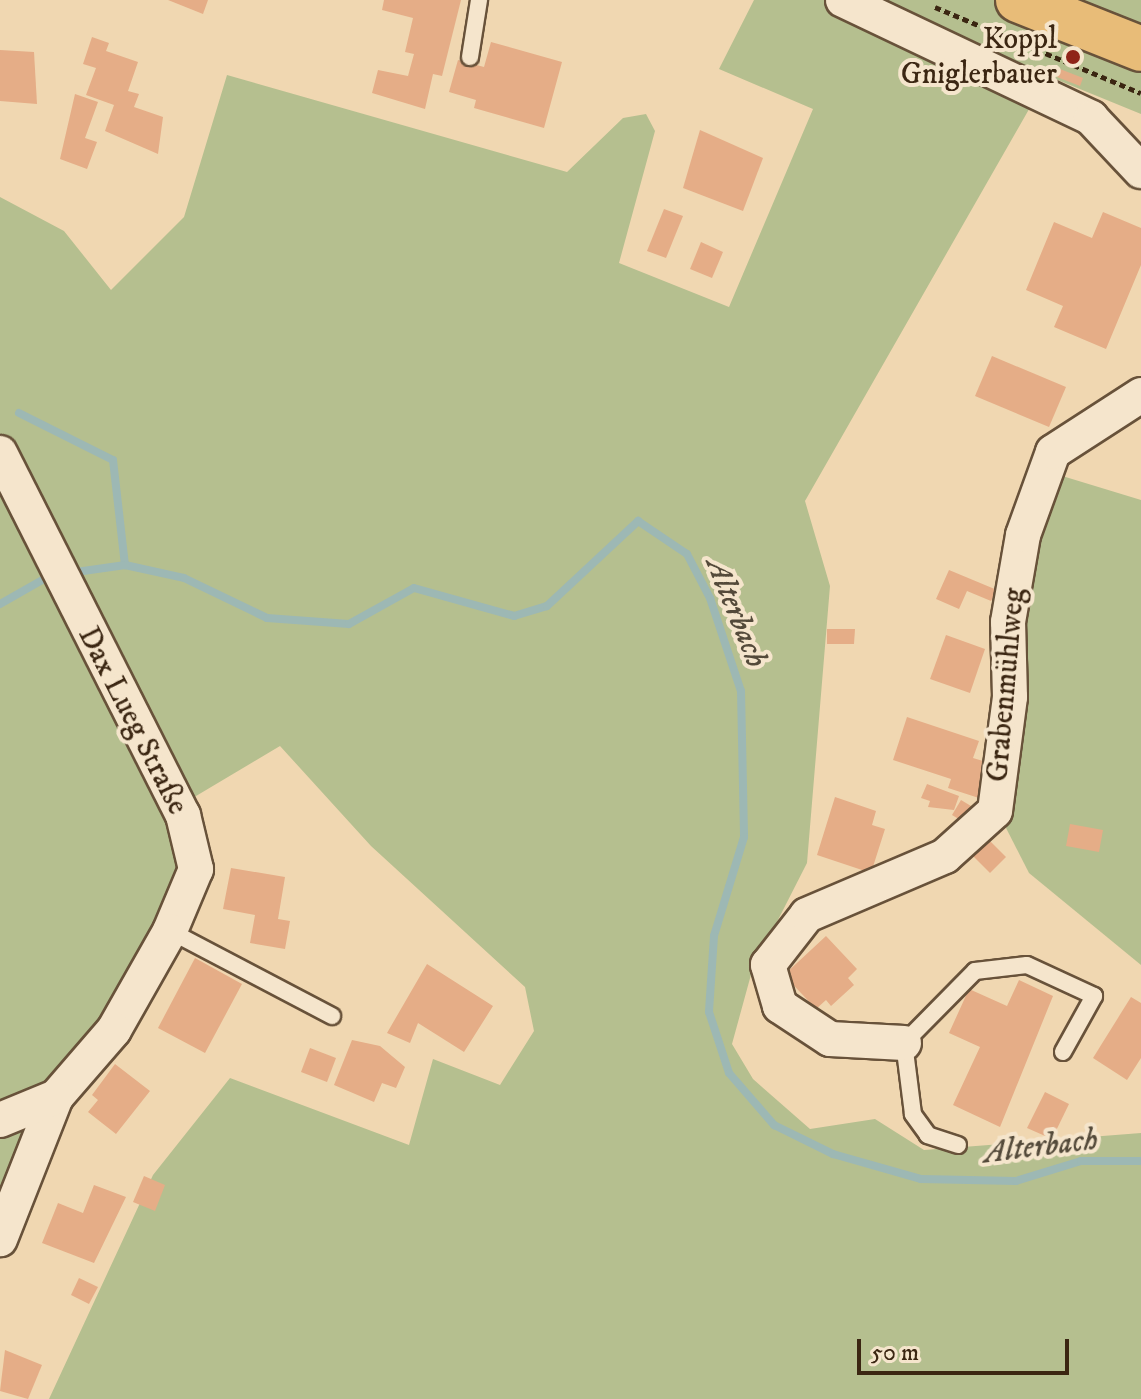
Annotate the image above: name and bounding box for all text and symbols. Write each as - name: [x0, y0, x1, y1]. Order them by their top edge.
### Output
- place label: Koppl Gniglerbauer: [901, 22, 1057, 92]
- marker: Koppl Gniglerbauer: [1064, 48, 1082, 66]
- water label: Alterbach: [697, 553, 775, 673]
- street label: Grabenmühlweg: [981, 587, 1033, 783]
- street label: Dax Lueg Straße: [69, 621, 195, 821]
- water label: Alterbach: [982, 1121, 1100, 1173]
- scale bar: [861, 1323, 1073, 1373]
- text: 50 m: [871, 1338, 919, 1368]

